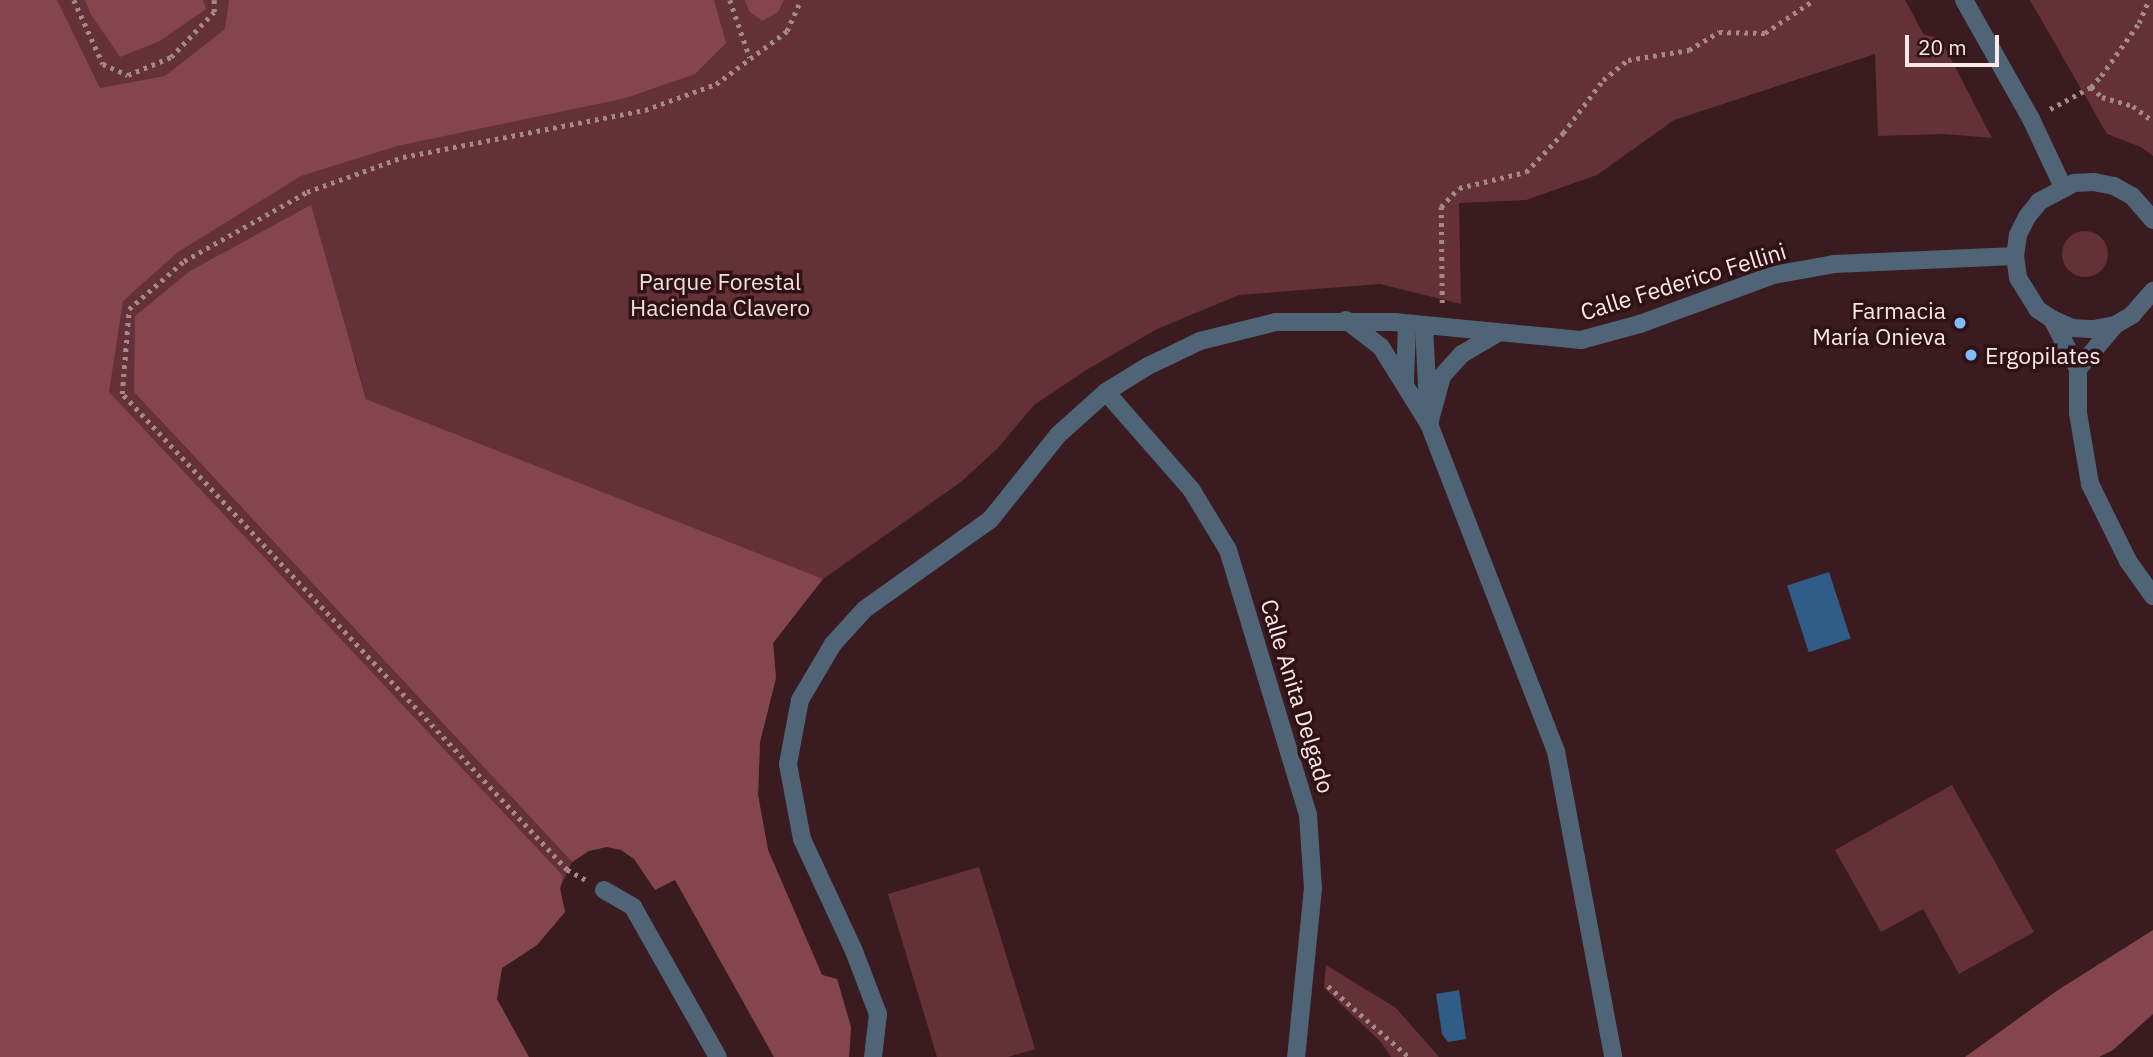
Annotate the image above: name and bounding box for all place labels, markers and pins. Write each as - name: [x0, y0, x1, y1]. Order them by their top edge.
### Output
- place label: Farmacia María Onieva: [1812, 296, 1946, 350]
- marker: Farmacia María Onieva: [1952, 315, 1968, 331]
- place label: Ergopilates: [1985, 341, 2101, 369]
- marker: Ergopilates: [1963, 347, 1979, 363]

